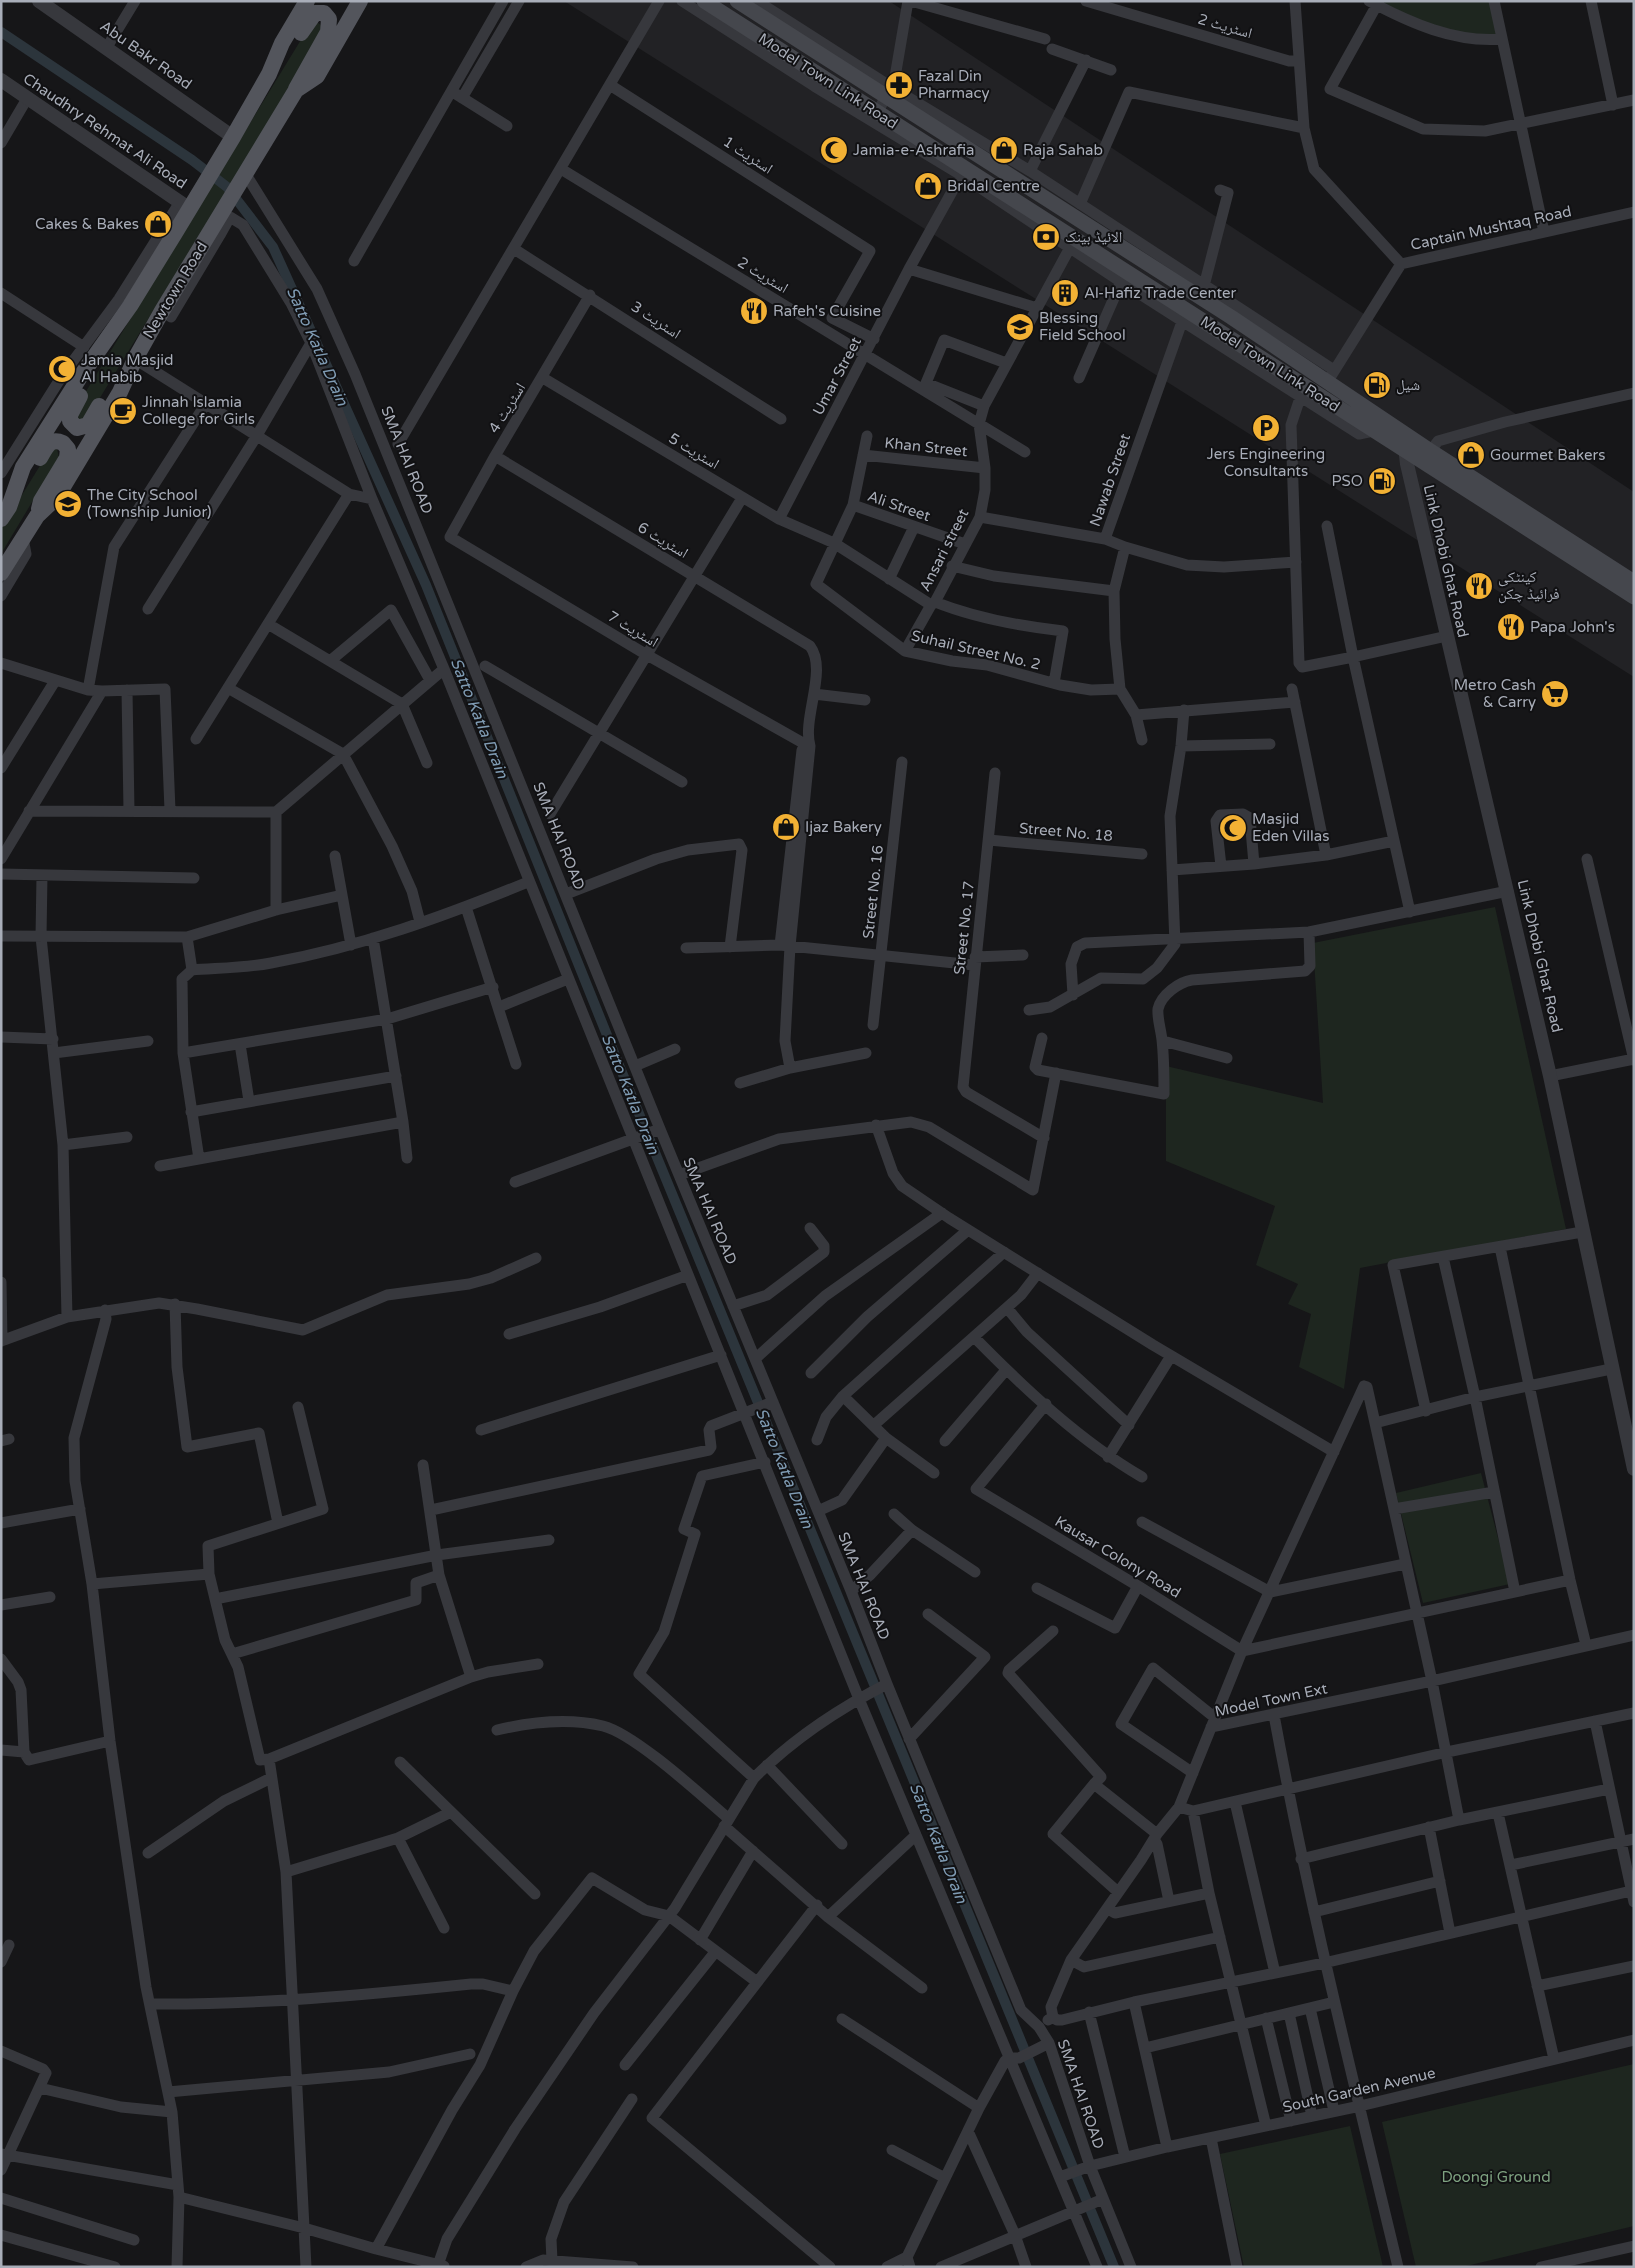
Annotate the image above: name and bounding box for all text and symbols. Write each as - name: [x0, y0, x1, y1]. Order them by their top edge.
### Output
- street label: اسٹریٹ 2: [1196, 10, 1254, 42]
- street label: Abu Bakr Road: [97, 17, 195, 93]
- street label: Model Town Link Road: [755, 29, 901, 133]
- place label: Fazal Din Pharmacy: [918, 67, 990, 102]
- street label: Chaudhry Rehmat Ali Road: [20, 69, 190, 193]
- pharmacy icon: Fazal Din Pharmacy: [884, 70, 914, 100]
- street label: اسٹریٹ 1: [720, 132, 776, 178]
- mosque icon: Jamia-e-Ashrafia: [819, 135, 849, 165]
- shop icon: Raja Sahab: [989, 135, 1019, 165]
- place label: Jamia-e-Ashrafia: [853, 141, 974, 159]
- place label: Raja Sahab: [1023, 141, 1103, 159]
- shop icon: Bridal Centre: [913, 171, 943, 201]
- place label: Bridal Centre: [947, 177, 1040, 195]
- street label: Captain Mushtaq Road: [1409, 202, 1573, 254]
- shop icon: Cakes & Bakes: [143, 209, 173, 239]
- place label: Cakes & Bakes: [35, 215, 139, 233]
- bank icon: الائیڈ بینک: [1031, 222, 1061, 252]
- place label: الائیڈ بینک: [1065, 228, 1122, 246]
- street label: Newtown Road: [139, 238, 211, 342]
- street label: اسٹریٹ 2: [735, 253, 791, 297]
- building icon: Al-Hafiz Trade Center: [1050, 278, 1080, 308]
- water label: Satto Katla Drain: [282, 284, 353, 410]
- place label: Al-Hafiz Trade Center: [1084, 284, 1237, 302]
- restaurant icon: Rafeh's Cuisine: [739, 296, 769, 326]
- street label: اسٹریٹ 3: [628, 297, 684, 343]
- place label: Rafeh's Cuisine: [773, 302, 881, 320]
- place label: Blessing Field School: [1039, 309, 1126, 344]
- school or university icon: Blessing Field School: [1005, 312, 1035, 342]
- street label: Model Town Link Road: [1197, 312, 1343, 416]
- street label: Umar Street: [809, 334, 865, 418]
- place label: Jamia Masjid Al Habib: [81, 351, 173, 386]
- mosque icon: Jamia Masjid Al Habib: [47, 354, 77, 384]
- fuel station icon: شیل: [1362, 370, 1392, 400]
- place label: شیل: [1396, 376, 1420, 395]
- street label: اسٹریٹ 4: [485, 380, 529, 436]
- place label: Jinnah Islamia College for Girls: [142, 393, 255, 428]
- cafe icon: Jinnah Islamia College for Girls: [108, 396, 138, 426]
- street label: SMA HAI ROAD: [377, 403, 437, 517]
- parking icon: Jers Engineering Consultants: [1251, 413, 1281, 443]
- street label: اسٹریٹ 5: [666, 429, 722, 473]
- street label: Nawab Street: [1086, 431, 1134, 529]
- street label: Khan Street: [884, 434, 969, 460]
- shop icon: Gourmet Bakers: [1456, 440, 1486, 470]
- place label: Jers Engineering Consultants: [1207, 445, 1325, 480]
- place label: Gourmet Bakers: [1490, 446, 1606, 464]
- fuel station icon: PSO: [1367, 466, 1397, 496]
- place label: PSO: [1331, 472, 1363, 490]
- street label: Link Dhobi Ghat Road: [1420, 483, 1472, 639]
- place label: The City School (Township Junior): [87, 486, 212, 521]
- street label: Ali Street: [865, 487, 933, 525]
- school or university icon: The City School (Township Junior): [53, 489, 83, 519]
- street label: Ansari street: [915, 505, 973, 594]
- street label: اسٹریٹ 6: [635, 518, 691, 562]
- place label: کینٹکی فرائیڈ چکن: [1498, 568, 1560, 604]
- restaurant icon: کینٹکی فرائیڈ چکن: [1464, 571, 1494, 601]
- street label: اسٹریٹ 7: [605, 607, 661, 651]
- restaurant icon: Papa John's: [1496, 612, 1526, 642]
- place label: Papa John's: [1530, 618, 1615, 636]
- street label: Suhail Street No. 2: [910, 626, 1042, 674]
- water label: Satto Katla Drain: [446, 655, 513, 783]
- place label: Metro Cash & Carry: [1454, 676, 1536, 711]
- supermarket icon: Metro Cash & Carry: [1540, 679, 1570, 709]
- street label: SMA HAI ROAD: [529, 779, 589, 893]
- place label: Masjid Eden Villas: [1252, 810, 1329, 845]
- shop icon: Ijaz Bakery: [771, 812, 801, 842]
- mosque icon: Masjid Eden Villas: [1218, 813, 1248, 843]
- place label: Ijaz Bakery: [805, 818, 882, 836]
- street label: Street No. 18: [1018, 819, 1114, 845]
- street label: Street No. 16: [859, 844, 887, 940]
- street label: Link Dhobi Ghat Road: [1514, 878, 1566, 1034]
- street label: Street No. 17: [950, 880, 978, 976]
- water label: Satto Katla Drain: [597, 1031, 664, 1159]
- street label: SMA HAI ROAD: [679, 1155, 741, 1267]
- water label: Satto Katla Drain: [751, 1405, 818, 1533]
- street label: Kausar Colony Road: [1052, 1512, 1184, 1602]
- street label: SMA HAI ROAD: [834, 1529, 894, 1643]
- street label: Model Town Ext: [1213, 1679, 1329, 1721]
- water label: Satto Katla Drain: [905, 1780, 972, 1908]
- street label: SMA HAI ROAD: [1054, 2037, 1108, 2151]
- street label: South Garden Avenue: [1281, 2064, 1437, 2116]
- park label: Doongi Ground: [1441, 2168, 1551, 2186]

